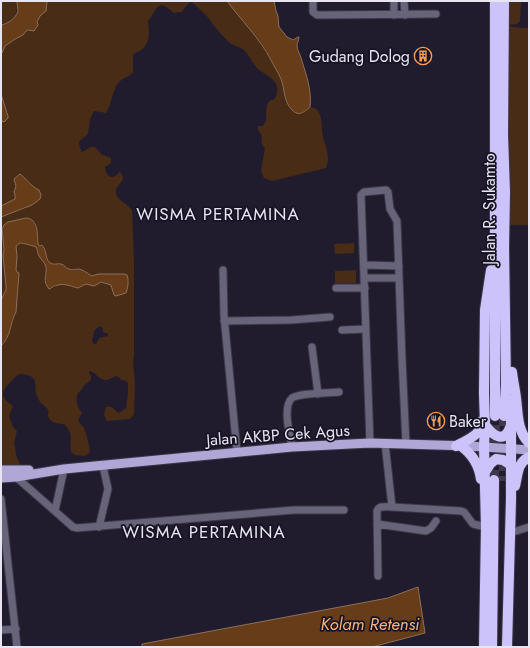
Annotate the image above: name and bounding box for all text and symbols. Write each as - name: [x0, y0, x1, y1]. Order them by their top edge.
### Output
- place label: Gudang Dolog: [309, 45, 410, 68]
- building icon: Gudang Dolog: [413, 46, 433, 66]
- street label: Jalan R. Sukamto: [478, 153, 501, 267]
- district label: WISMA PERTAMINA: [136, 202, 300, 226]
- place label: Baker: [449, 410, 487, 433]
- restaurant icon: Baker: [426, 411, 446, 431]
- street label: Jalan AKBP Cek Agus: [203, 419, 351, 452]
- district label: WISMA PERTAMINA: [122, 520, 286, 544]
- water label: Kolam Retensi: [321, 612, 420, 636]

